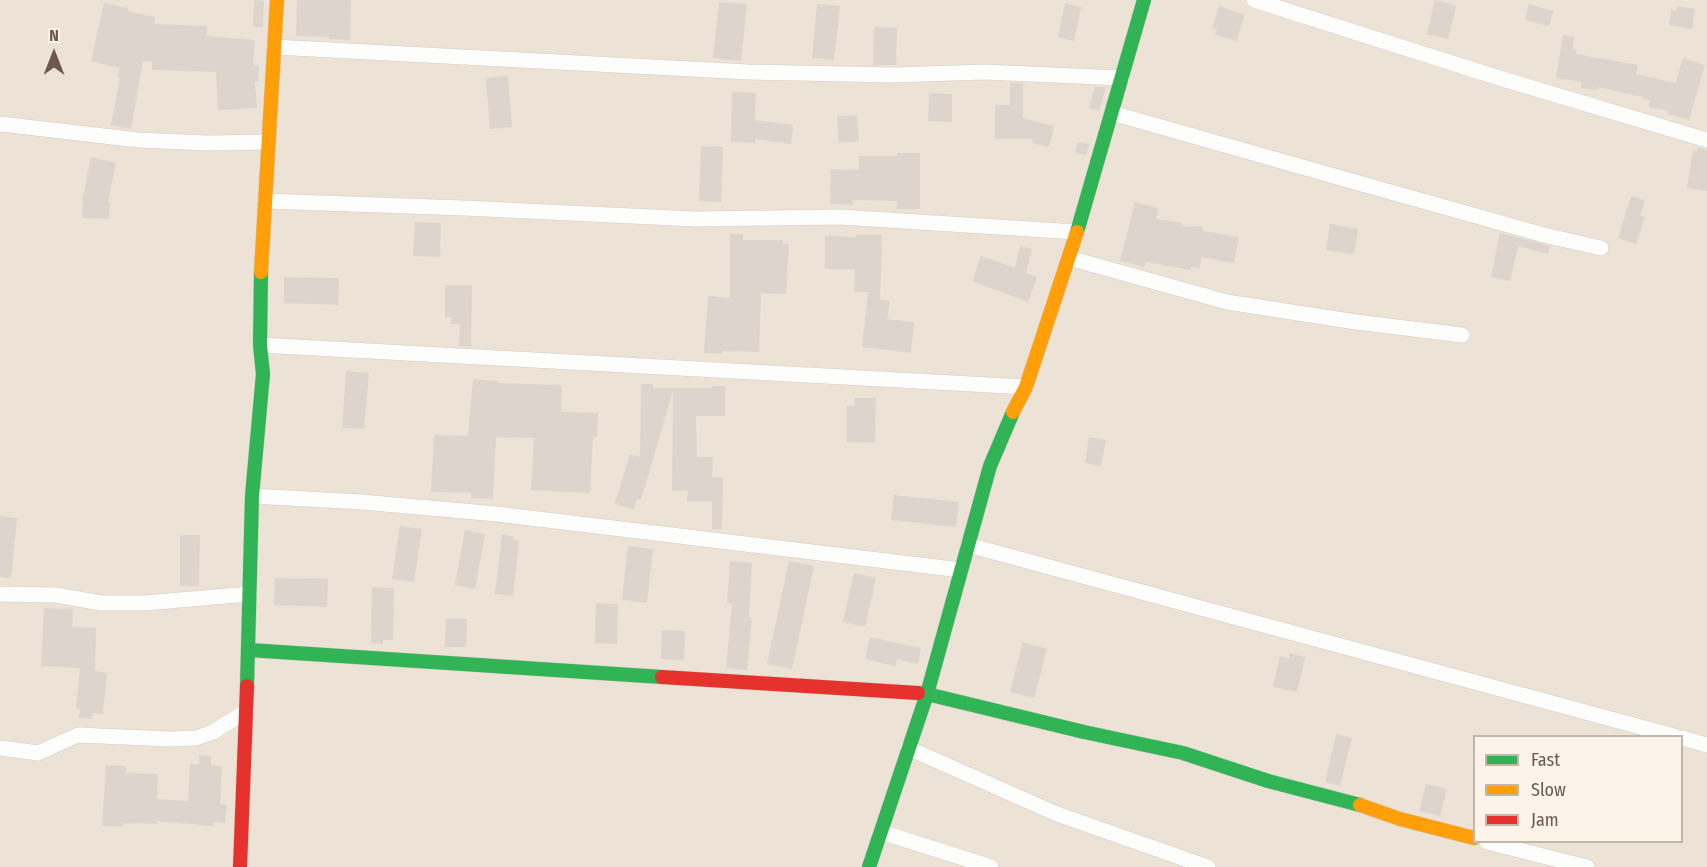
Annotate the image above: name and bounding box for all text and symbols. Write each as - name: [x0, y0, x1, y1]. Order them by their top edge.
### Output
- north arrow: [24, 24, 84, 84]
- text: N: [49, 26, 59, 45]
- legend: [1473, 735, 1683, 843]
- text: Fast: [1531, 749, 1560, 771]
- text: Slow: [1531, 779, 1566, 801]
- text: Jam: [1531, 809, 1559, 831]

